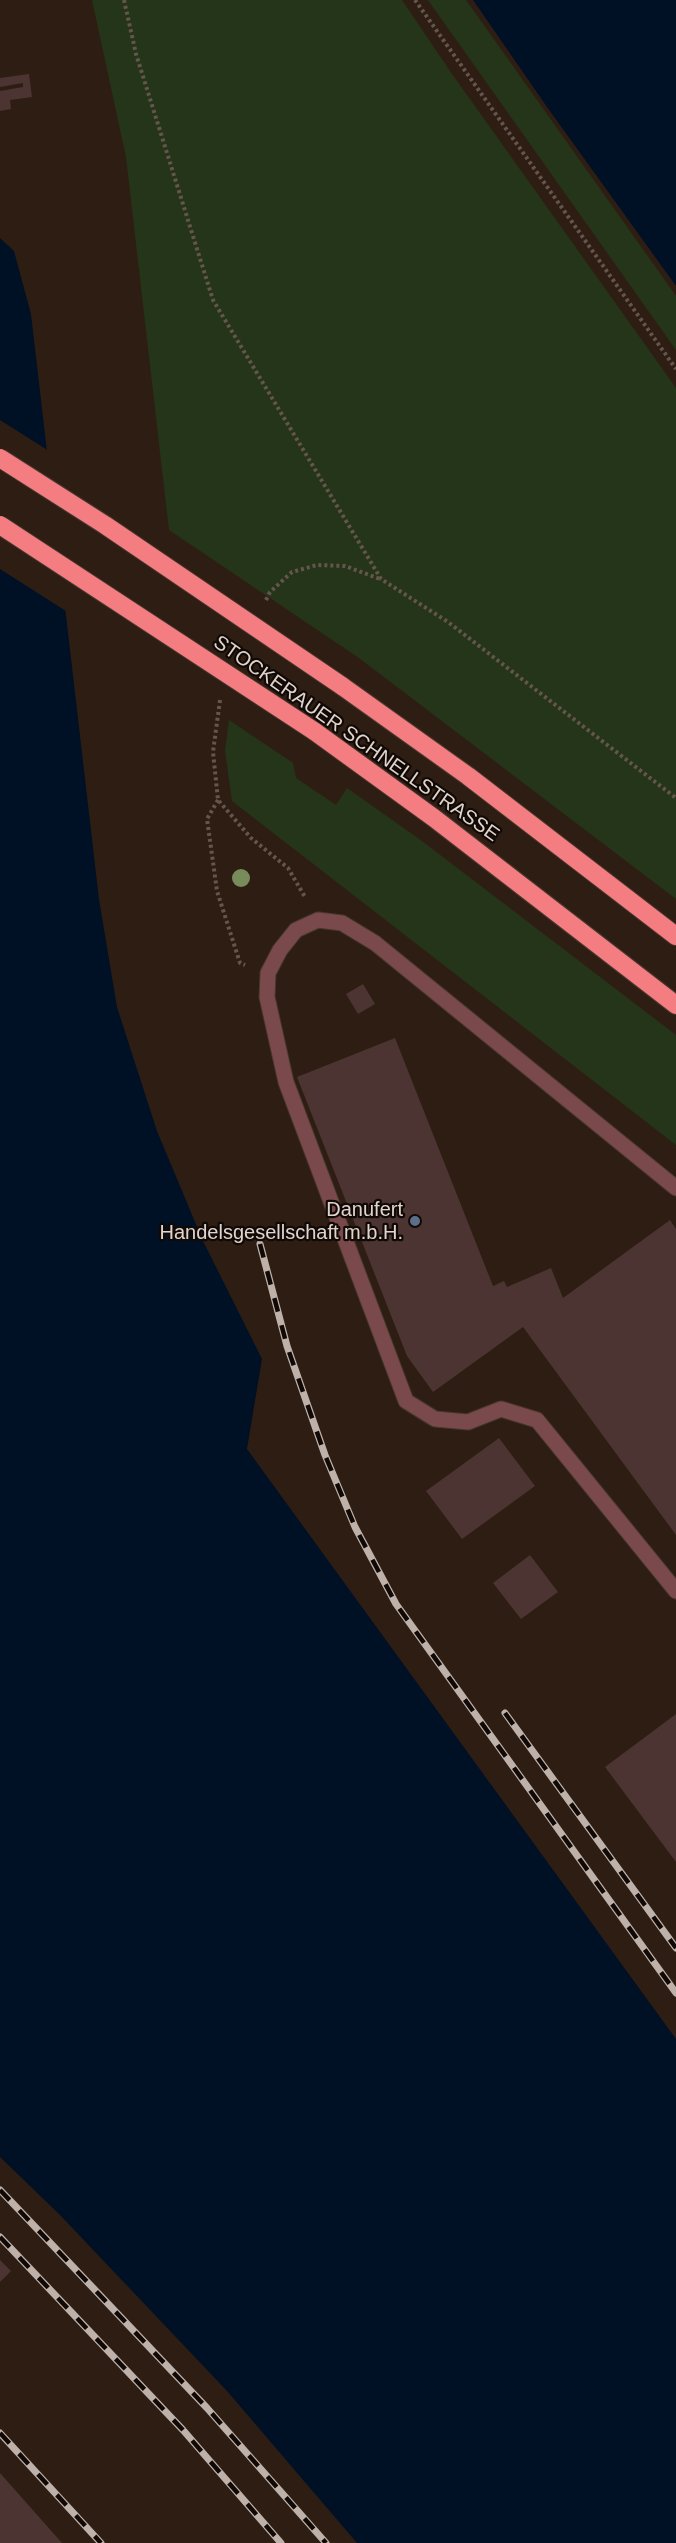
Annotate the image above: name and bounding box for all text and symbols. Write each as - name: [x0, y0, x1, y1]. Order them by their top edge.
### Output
- street label: STOCKERAUER SCHNELLSTRASSE: [209, 631, 503, 847]
- place label: Danufert Handelsgesellschaft m.b.H.: [160, 1198, 403, 1245]
- marker: Danufert Handelsgesellschaft m.b.H.: [408, 1214, 422, 1228]

